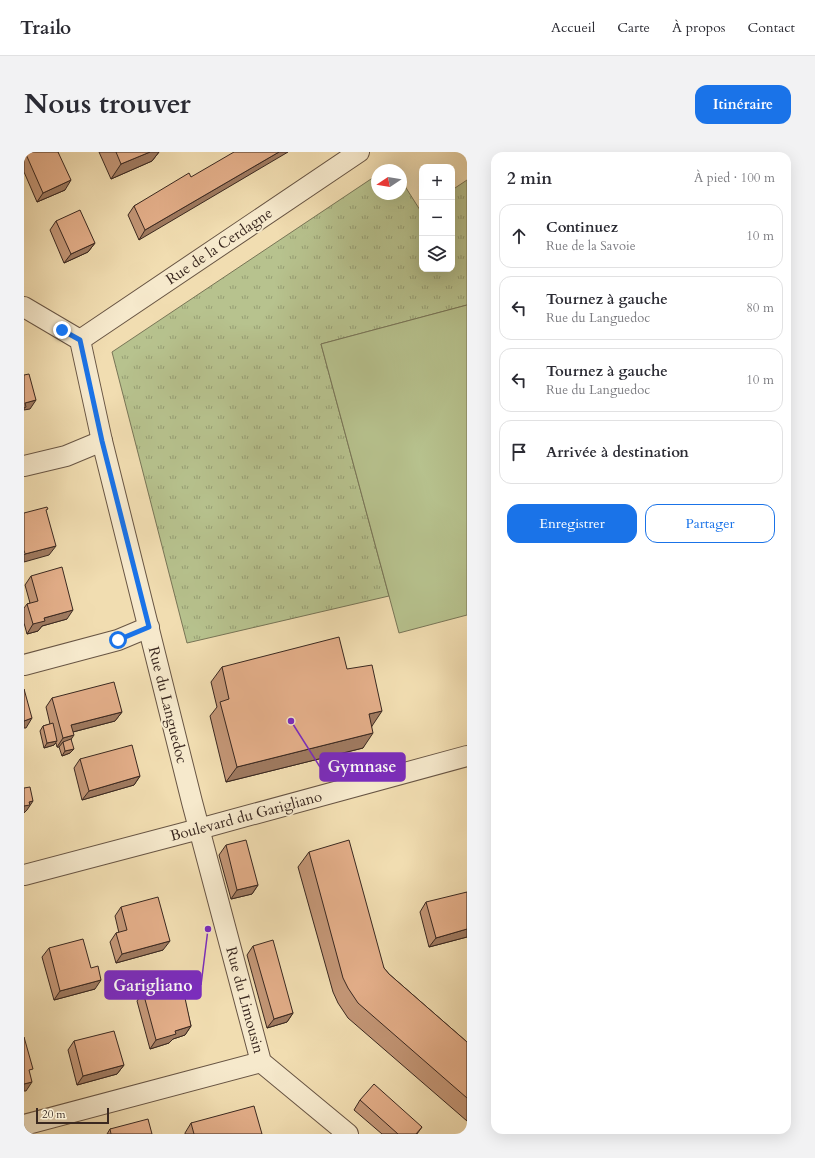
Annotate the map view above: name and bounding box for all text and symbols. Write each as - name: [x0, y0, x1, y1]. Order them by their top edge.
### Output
- text: Trailo: [20, 15, 71, 41]
- text: Accueil: [551, 18, 595, 37]
- text: Carte: [617, 18, 650, 37]
- text: À propos: [672, 18, 725, 37]
- text: Contact: [747, 18, 795, 37]
- text: Nous trouver: [24, 85, 191, 123]
- button: Itinéraire: [695, 85, 791, 124]
- north arrow: [371, 164, 407, 200]
- map controls: [419, 164, 455, 272]
- button: +: [419, 164, 455, 200]
- text: 2 min: [507, 167, 552, 190]
- text: À pied · 100 m: [694, 169, 775, 187]
- button: −: [419, 200, 455, 236]
- street label: Rue de la Cerdagne: [162, 203, 276, 289]
- text: Continuez: [546, 217, 618, 237]
- icon: ahead: [508, 225, 530, 247]
- text: 10 m: [746, 227, 774, 245]
- button: layers: [419, 236, 455, 272]
- text: Rue de la Savoie: [546, 237, 636, 255]
- text: Tournez à gauche: [546, 289, 668, 309]
- icon: left: [508, 297, 530, 319]
- text: 80 m: [746, 299, 774, 317]
- text: Rue du Languedoc: [546, 309, 650, 327]
- route end: [53, 321, 71, 339]
- text: Tournez à gauche: [546, 361, 668, 381]
- icon: left: [508, 369, 530, 391]
- text: 10 m: [746, 371, 774, 389]
- text: Rue du Languedoc: [546, 381, 650, 399]
- icon: arrive: [508, 441, 530, 463]
- text: Arrivée à destination: [546, 442, 689, 462]
- button: Enregistrer: [507, 504, 637, 543]
- button: Partager: [645, 504, 775, 543]
- route start: [109, 631, 127, 649]
- street label: Rue du Languedoc: [144, 644, 192, 766]
- callout: Gymnase: [320, 753, 405, 781]
- text: Gymnase: [328, 756, 397, 778]
- street label: Boulevard du Garigliano: [168, 786, 324, 846]
- street label: Rue du Limousin: [221, 944, 269, 1056]
- callout: Garigliano: [105, 971, 201, 999]
- text: Garigliano: [113, 975, 193, 997]
- scale bar: [36, 1106, 109, 1125]
- text: 20 m: [42, 1107, 66, 1122]

